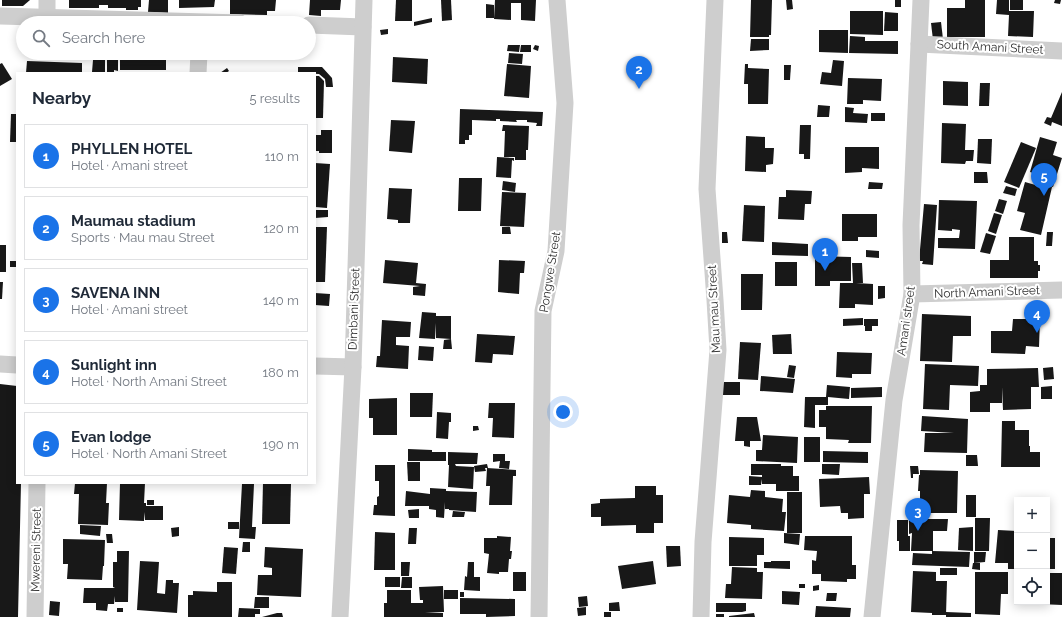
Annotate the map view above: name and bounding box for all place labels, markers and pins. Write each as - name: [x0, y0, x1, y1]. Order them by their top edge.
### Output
- pin: 2: [626, 56, 652, 89]
- pin: 5: [1031, 163, 1057, 196]
- pin: 1: [812, 238, 838, 271]
- pin: 4: [1024, 300, 1050, 333]
- pin: 3: [905, 498, 931, 531]

